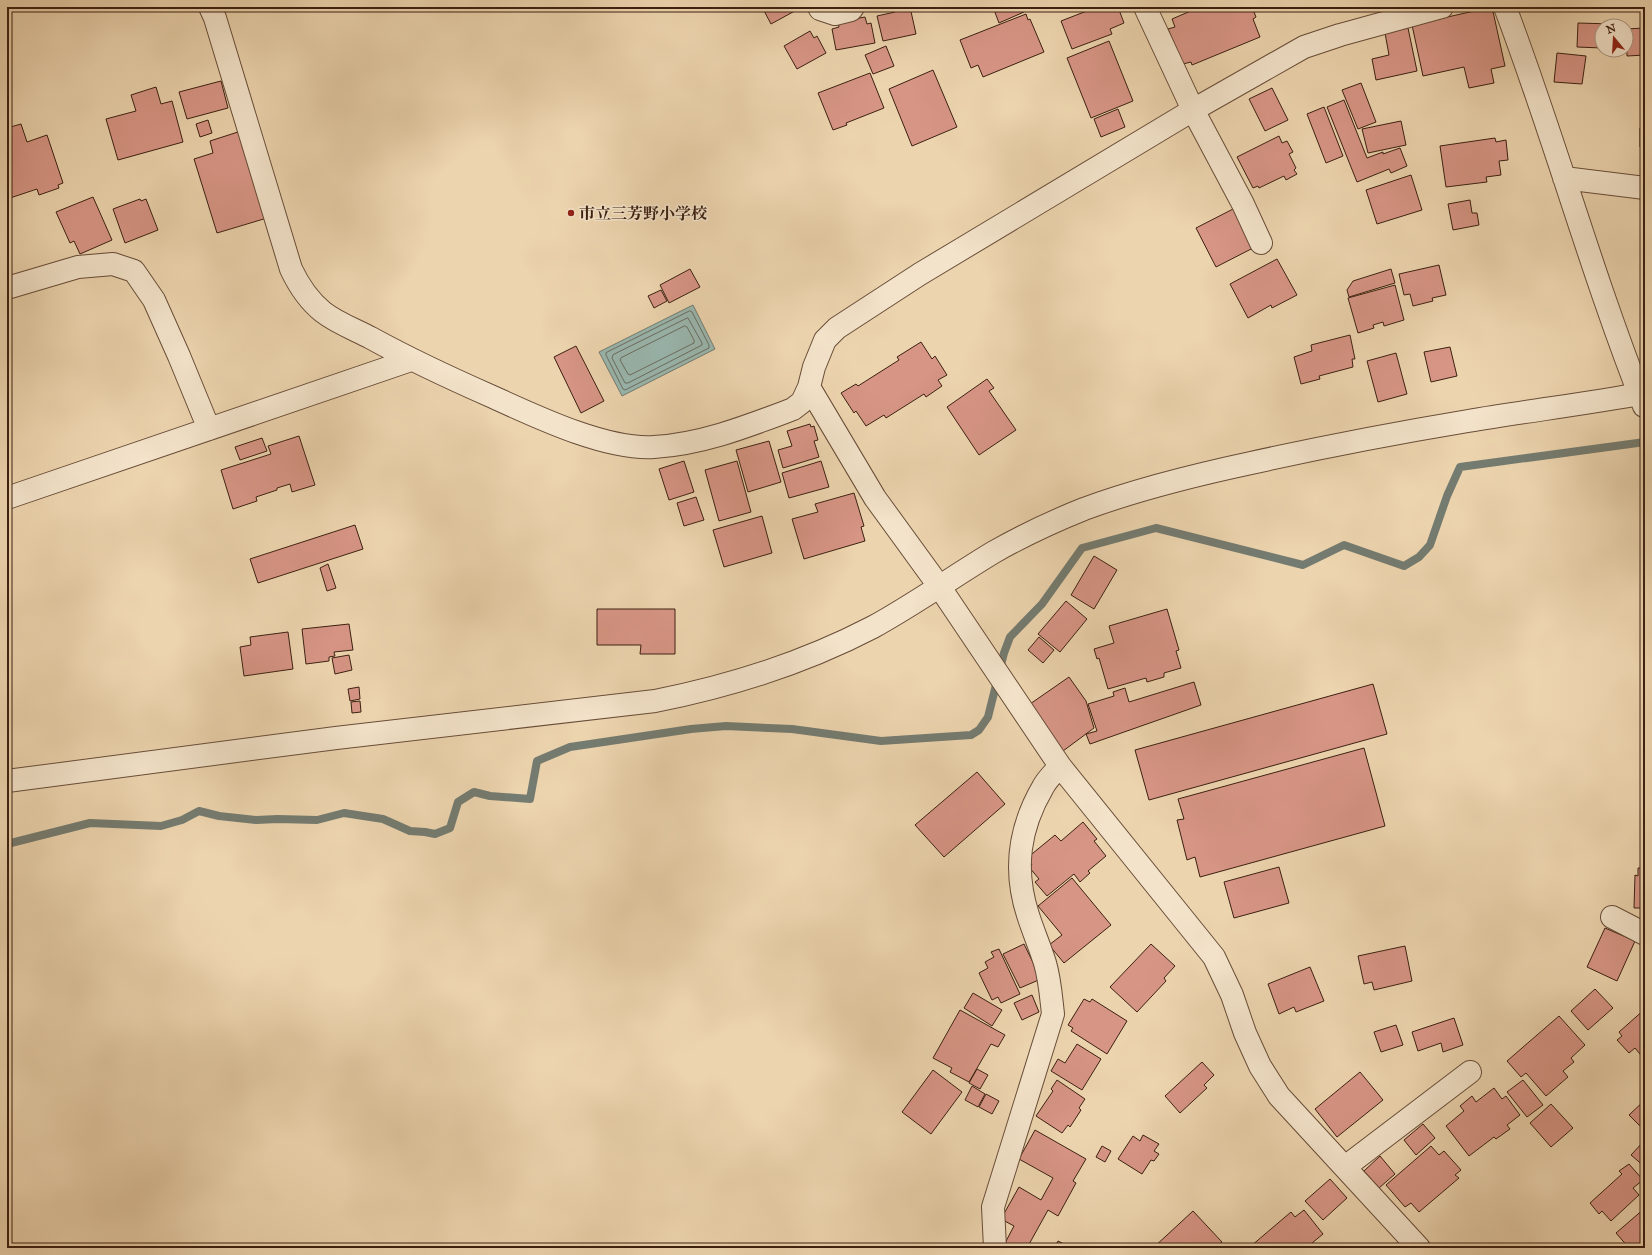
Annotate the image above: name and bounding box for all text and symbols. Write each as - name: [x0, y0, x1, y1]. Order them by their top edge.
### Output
- north arrow: [1594, 18, 1634, 58]
- text: N: [1605, 21, 1618, 37]
- place label: 市立三芳野小学校: [579, 204, 708, 223]
- marker: 市立三芳野小学校: [566, 208, 576, 218]

